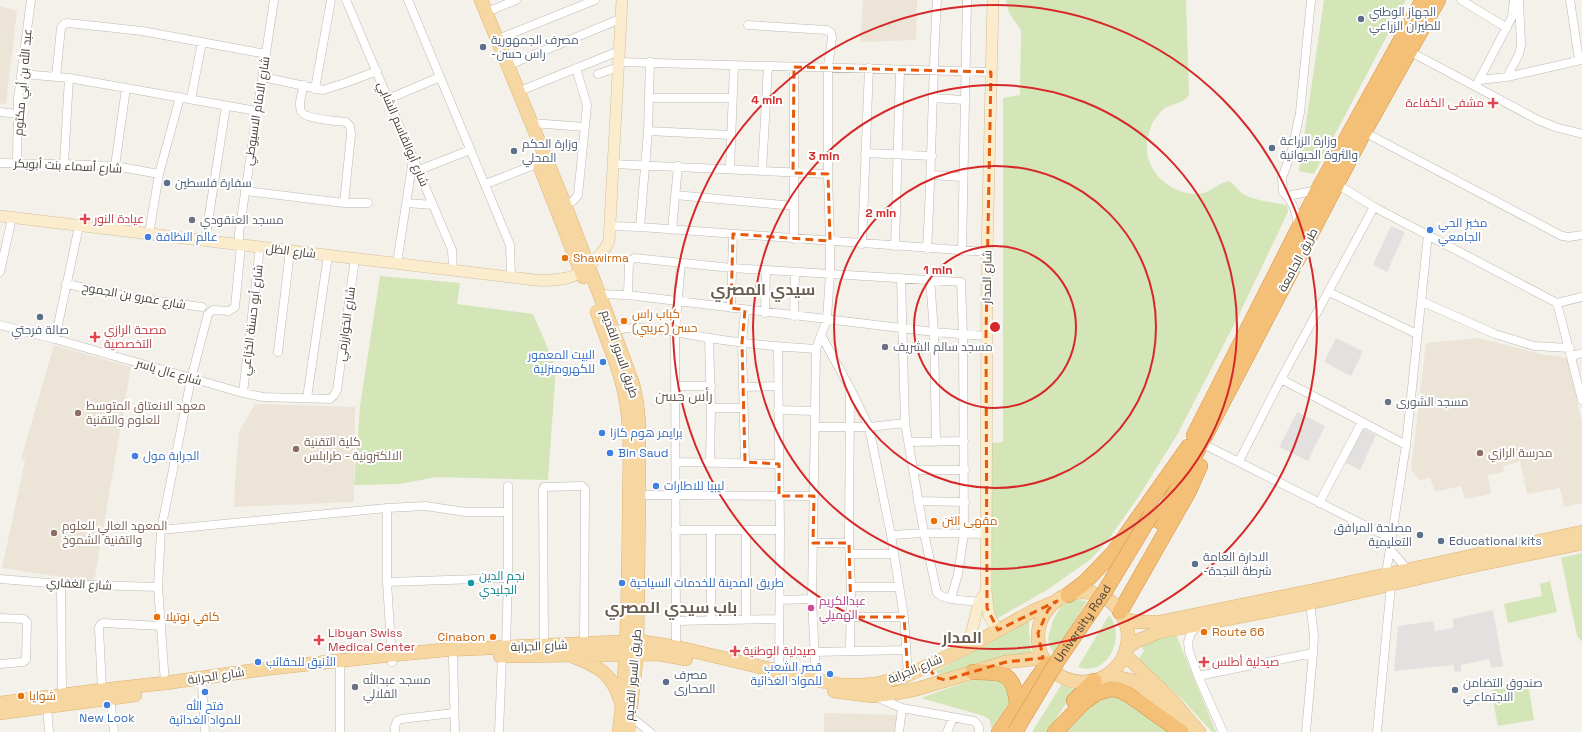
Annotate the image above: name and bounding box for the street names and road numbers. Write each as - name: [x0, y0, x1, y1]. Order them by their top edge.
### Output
- street label: عبد الله بن أبي مكتوم: [10, 28, 38, 136]
- street label: شارع الامام الاسيوطي: [240, 55, 275, 167]
- street label: شارع أبوالقاسم الشابي: [372, 79, 432, 190]
- street label: شارع أسماء بنت أبوبكر: [12, 155, 123, 177]
- street label: طريق الجامعة: [1274, 225, 1322, 295]
- street label: شارع الظل: [265, 240, 317, 262]
- street label: شارع المدار: [979, 250, 995, 305]
- street label: شارع أبو حسنة الخزاعي: [237, 264, 269, 377]
- street label: شارع عمرو بن الجموح: [81, 279, 187, 313]
- street label: شارع الخوارزمي: [333, 286, 361, 362]
- street label: طريق السور القديم: [597, 308, 643, 400]
- street label: شارع ءال ياسر: [134, 355, 204, 389]
- street label: شارع الغفاري: [46, 574, 112, 596]
- street label: University Road: [1051, 582, 1115, 666]
- street label: طريق السور القديم: [621, 628, 645, 722]
- street label: شارع الجرابة: [510, 637, 568, 655]
- street label: شارع الجرابة: [886, 651, 945, 687]
- street label: شارع الجرابة: [187, 664, 245, 688]

